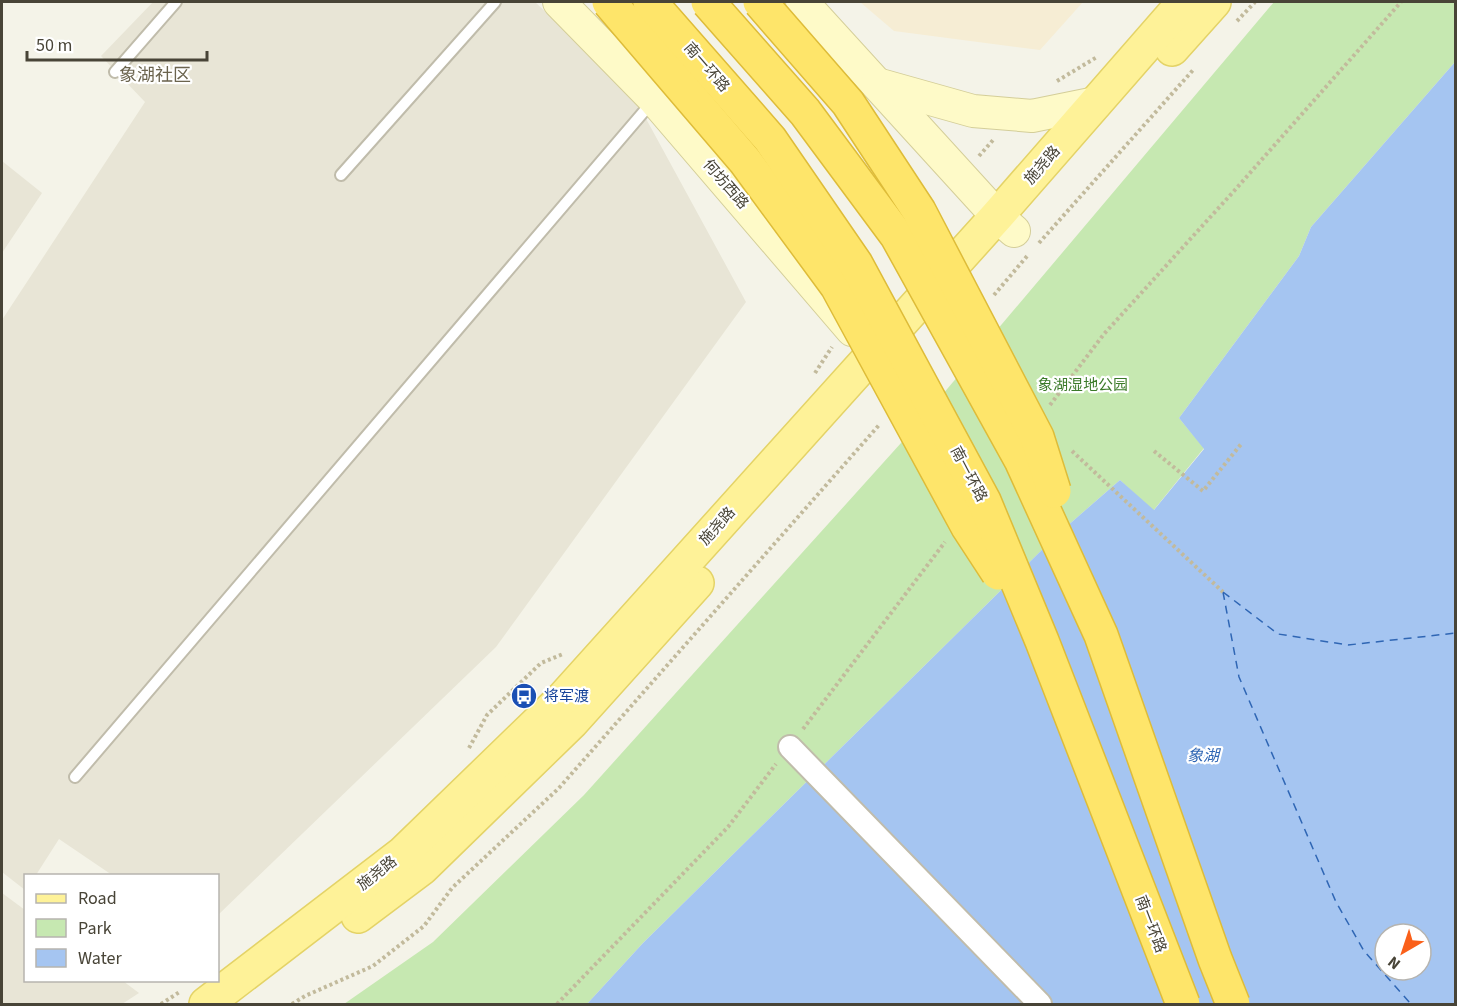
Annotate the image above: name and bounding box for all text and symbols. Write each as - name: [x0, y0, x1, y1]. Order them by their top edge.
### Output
- scale bar: [27, 24, 207, 62]
- text: 50 m: [36, 33, 72, 58]
- street label: 南一环路: [679, 38, 734, 97]
- district label: 象湖社区: [119, 63, 191, 88]
- street label: 施尧路: [1020, 141, 1065, 189]
- street label: 何坊西路: [698, 155, 753, 214]
- park label: 象湖湿地公园: [1038, 375, 1128, 396]
- street label: 南一环路: [945, 443, 992, 506]
- street label: 施尧路: [695, 503, 740, 550]
- bus stop icon: 将军渡: [509, 681, 539, 711]
- place label: 将军渡: [544, 686, 589, 707]
- water label: 象湖: [1187, 745, 1222, 767]
- street label: 施尧路: [353, 851, 402, 896]
- legend: [24, 874, 219, 982]
- text: Road: [78, 886, 117, 911]
- street label: 南一环路: [1130, 892, 1171, 956]
- text: Park: [78, 916, 112, 941]
- north arrow: [1373, 922, 1433, 982]
- text: Water: [78, 946, 122, 971]
- text: N: [1383, 951, 1405, 975]

